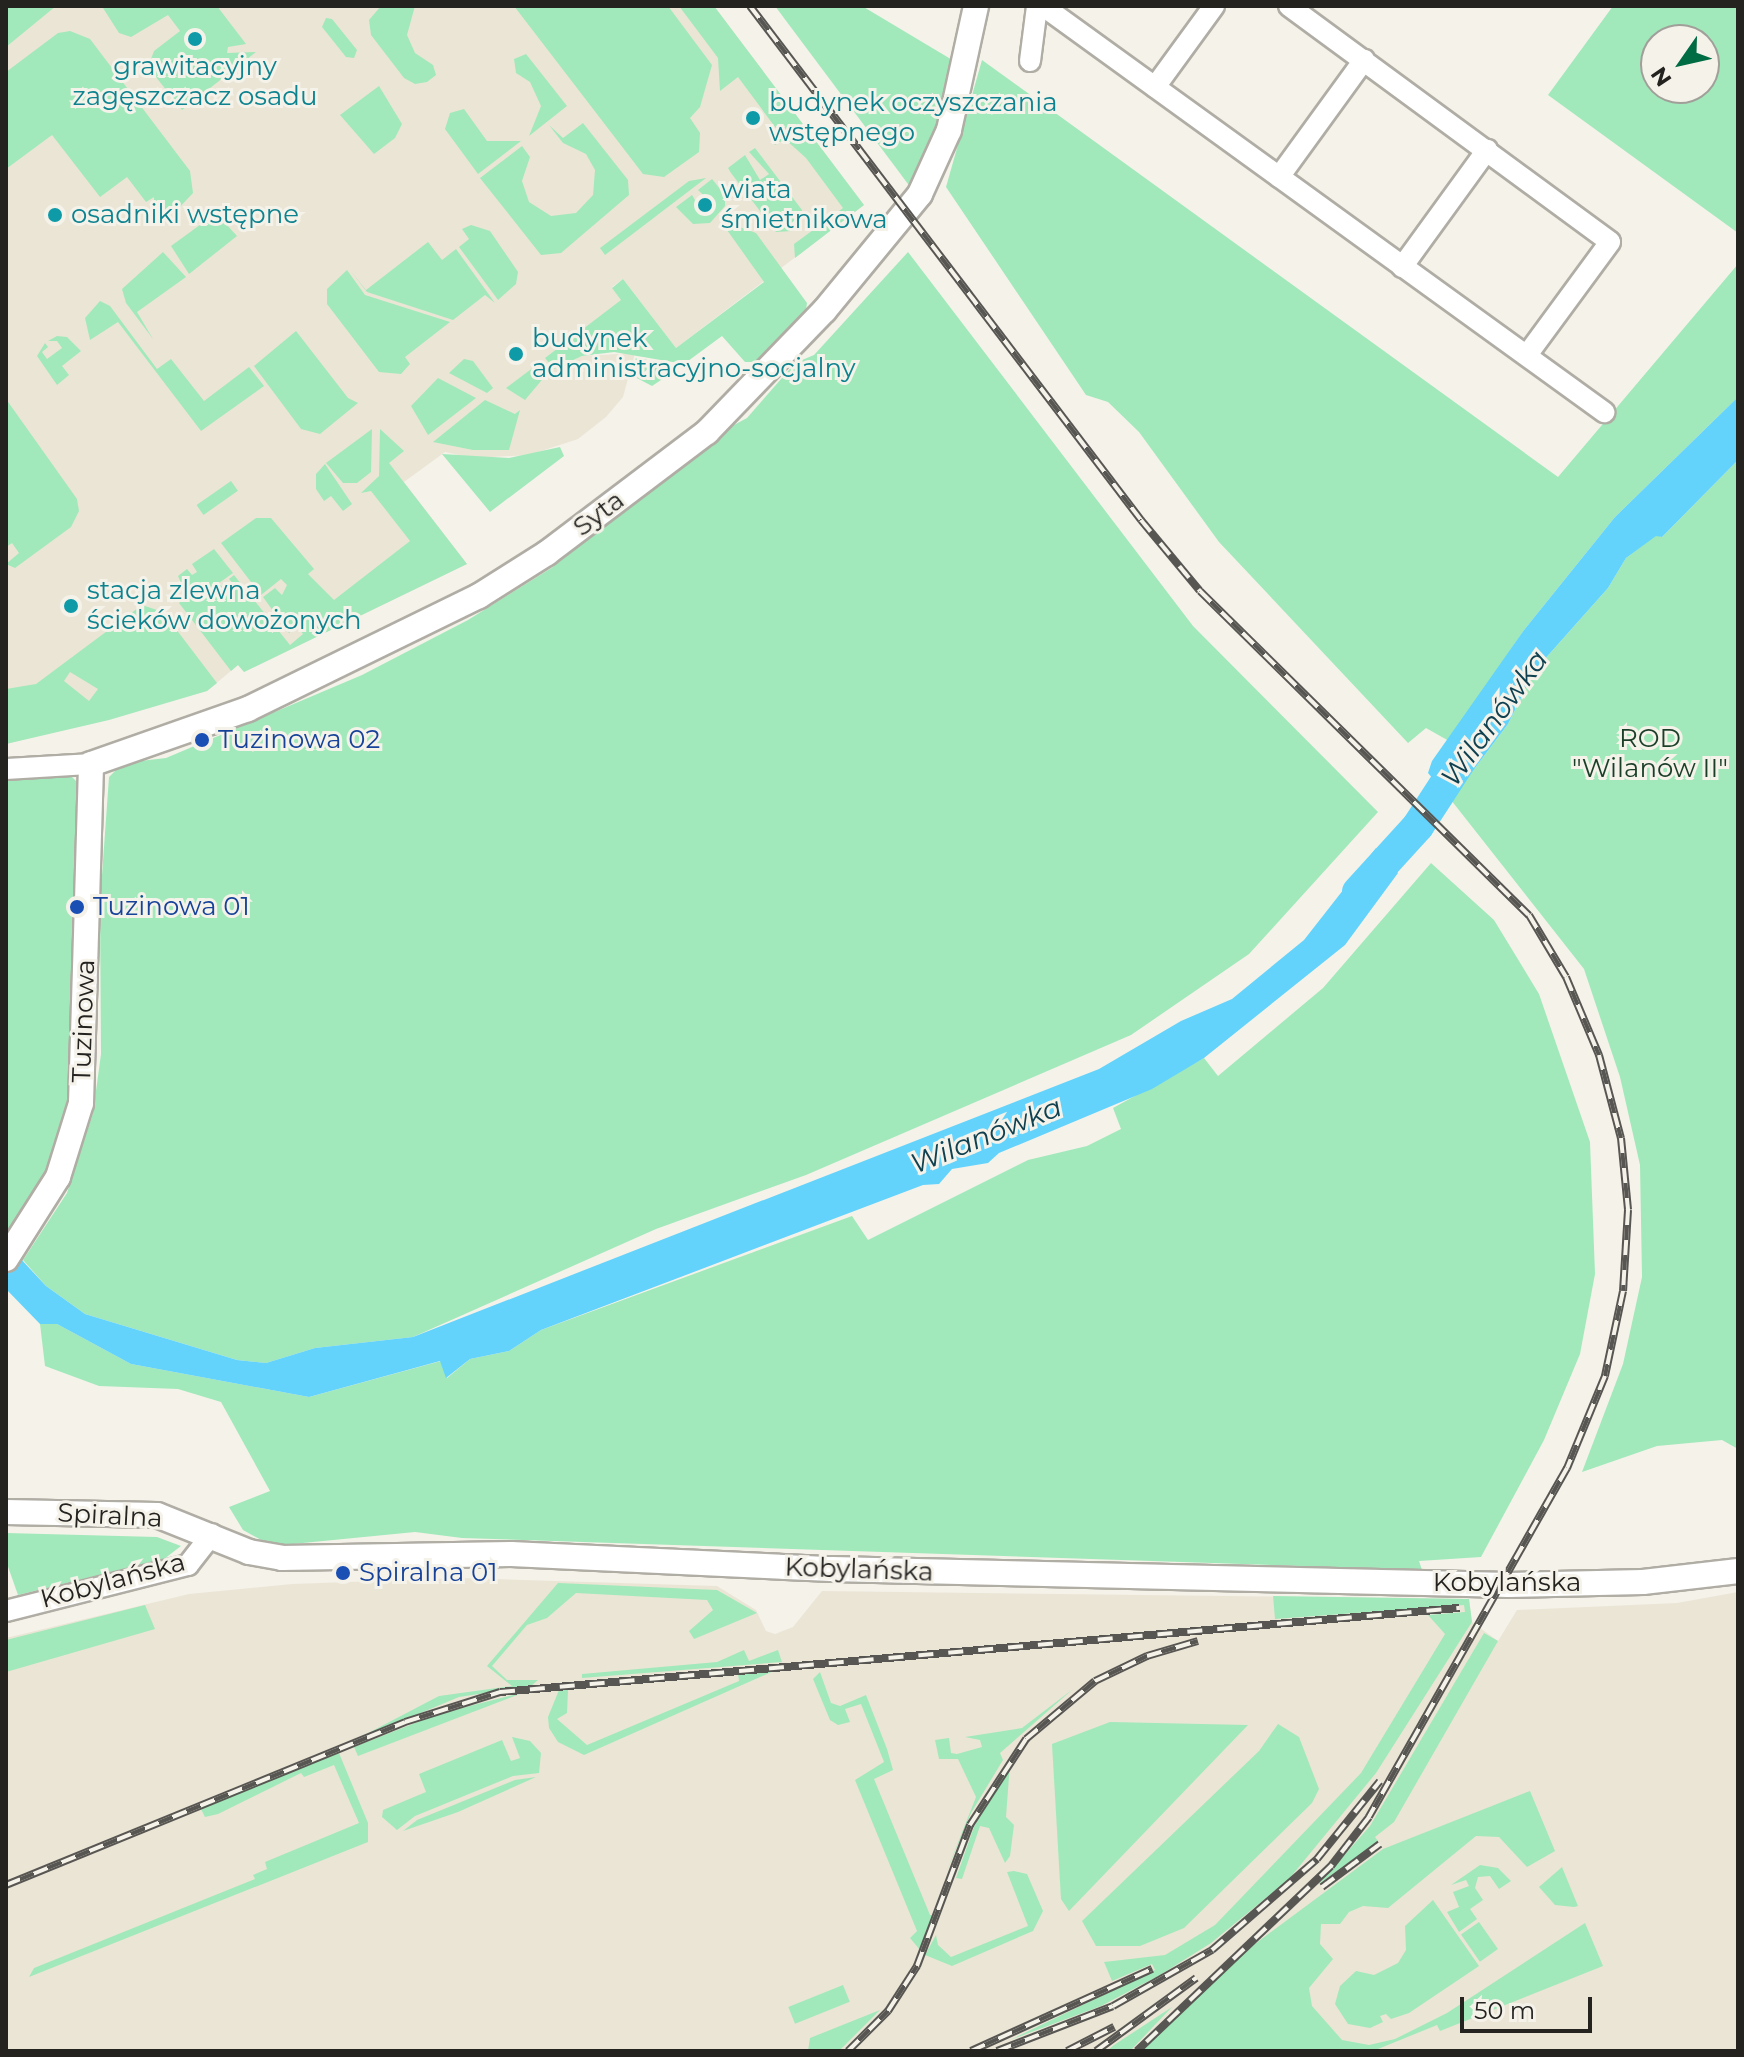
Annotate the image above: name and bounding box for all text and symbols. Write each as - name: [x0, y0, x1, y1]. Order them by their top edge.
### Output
- north arrow: [1640, 24, 1720, 104]
- marker: grawitacyjny zagęszczacz osadu: [186, 30, 204, 48]
- place label: grawitacyjny zagęszczacz osadu: [73, 51, 317, 112]
- text: N: [1645, 62, 1678, 92]
- place label: budynek oczyszczania wstępnego: [769, 87, 1058, 148]
- marker: budynek oczyszczania wstępnego: [744, 109, 762, 127]
- place label: wiata śmietnikowa: [721, 174, 888, 236]
- marker: wiata śmietnikowa: [696, 196, 714, 214]
- place label: osadniki wstępne: [71, 199, 299, 231]
- marker: osadniki wstępne: [46, 206, 64, 224]
- place label: budynek administracyjno-socjalny: [532, 323, 856, 384]
- marker: budynek administracyjno-socjalny: [507, 345, 525, 363]
- street label: Syta: [567, 485, 631, 543]
- place label: stacja zlewna ścieków dowożonych: [87, 575, 362, 636]
- marker: stacja zlewna ścieków dowożonych: [62, 597, 80, 615]
- water label: Wilanówka: [1433, 643, 1555, 793]
- park label: ROD "Wilanów II": [1572, 723, 1728, 784]
- place label: Tuzinowa 02: [218, 724, 380, 756]
- marker: Tuzinowa 02: [193, 731, 211, 749]
- place label: Tuzinowa 01: [93, 891, 250, 923]
- marker: Tuzinowa 01: [68, 898, 86, 916]
- street label: Tuzinowa: [66, 959, 102, 1083]
- water label: Wilanówka: [906, 1089, 1066, 1181]
- street label: Spiralna: [57, 1498, 163, 1534]
- street label: Kobylańska: [37, 1547, 189, 1615]
- street label: Kobylańska: [784, 1552, 934, 1588]
- place label: Spiralna 01: [359, 1557, 498, 1589]
- marker: Spiralna 01: [334, 1564, 352, 1582]
- street label: Kobylańska: [1433, 1567, 1581, 1599]
- scale bar: [1464, 1981, 1596, 2031]
- text: 50 m: [1474, 1996, 1535, 2025]

